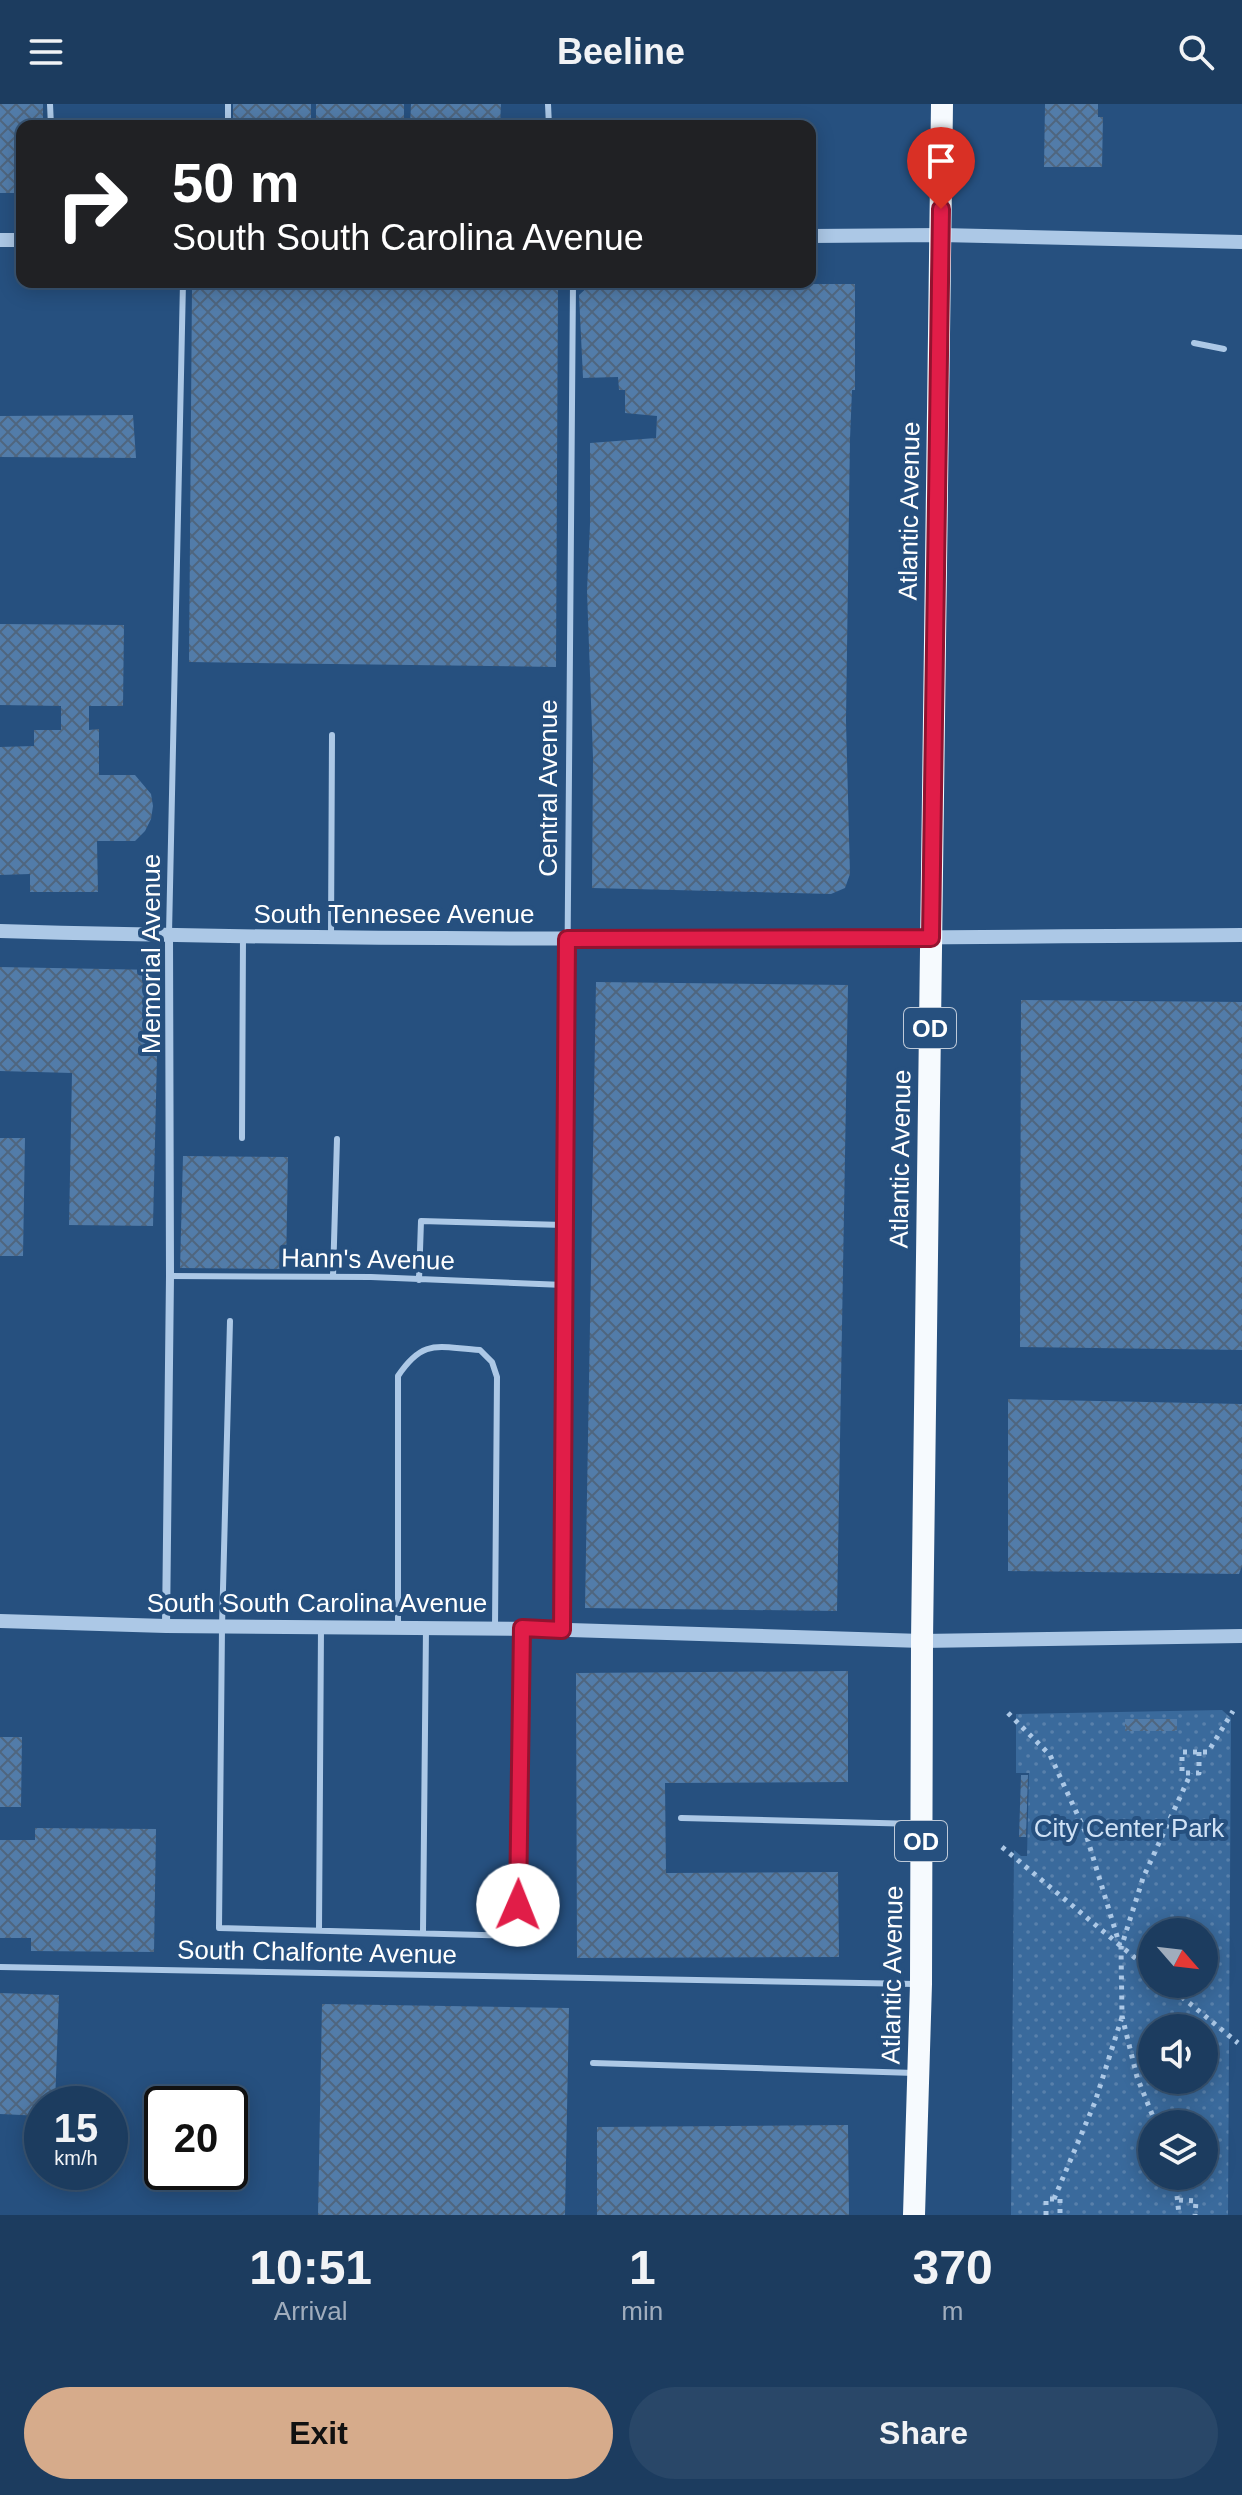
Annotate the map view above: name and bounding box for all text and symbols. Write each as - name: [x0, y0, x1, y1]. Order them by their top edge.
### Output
- icon: menu: [24, 30, 68, 74]
- icon: search: [1174, 30, 1218, 74]
- text: Beeline: [557, 31, 685, 72]
- pin: [907, 127, 975, 209]
- icon: arrive: [919, 139, 963, 183]
- text: 50 m: [172, 151, 300, 214]
- icon: right: [40, 152, 144, 256]
- text: South South Carolina Avenue: [172, 217, 644, 258]
- street label: Atlantic Avenue: [892, 421, 926, 601]
- street label: Central Avenue: [533, 699, 563, 877]
- street label: Memorial Avenue: [136, 854, 166, 1054]
- street label: South Tennesee Avenue: [254, 899, 534, 929]
- road number: OD: [904, 1008, 956, 1048]
- street label: Atlantic Avenue: [883, 1069, 917, 1249]
- street label: Hann's Avenue: [281, 1242, 455, 1276]
- street label: South South Carolina Avenue: [147, 1588, 487, 1618]
- park label: City Center Park: [1034, 1813, 1225, 1843]
- road number: OD: [895, 1821, 947, 1861]
- position arrow: [476, 1863, 560, 1947]
- street label: Atlantic Avenue: [875, 1885, 909, 2065]
- north arrow: [1138, 1918, 1218, 1998]
- map controls: [1138, 1918, 1218, 2190]
- street label: South Chalfonte Avenue: [177, 1935, 457, 1969]
- button: sound: [1138, 2014, 1218, 2094]
- speed limit sign: 20: [144, 2086, 248, 2190]
- text: 15: [54, 2106, 98, 2150]
- button: layers: [1138, 2110, 1218, 2190]
- text: km/h: [54, 2147, 98, 2169]
- text: 10:51: [249, 2241, 372, 2294]
- text: 1: [629, 2241, 656, 2294]
- text: 370: [913, 2241, 993, 2294]
- text: Arrival: [274, 2296, 348, 2326]
- text: min: [621, 2296, 663, 2326]
- text: m: [942, 2296, 963, 2326]
- button: Exit: [24, 2387, 613, 2479]
- button: Share: [629, 2387, 1218, 2479]

